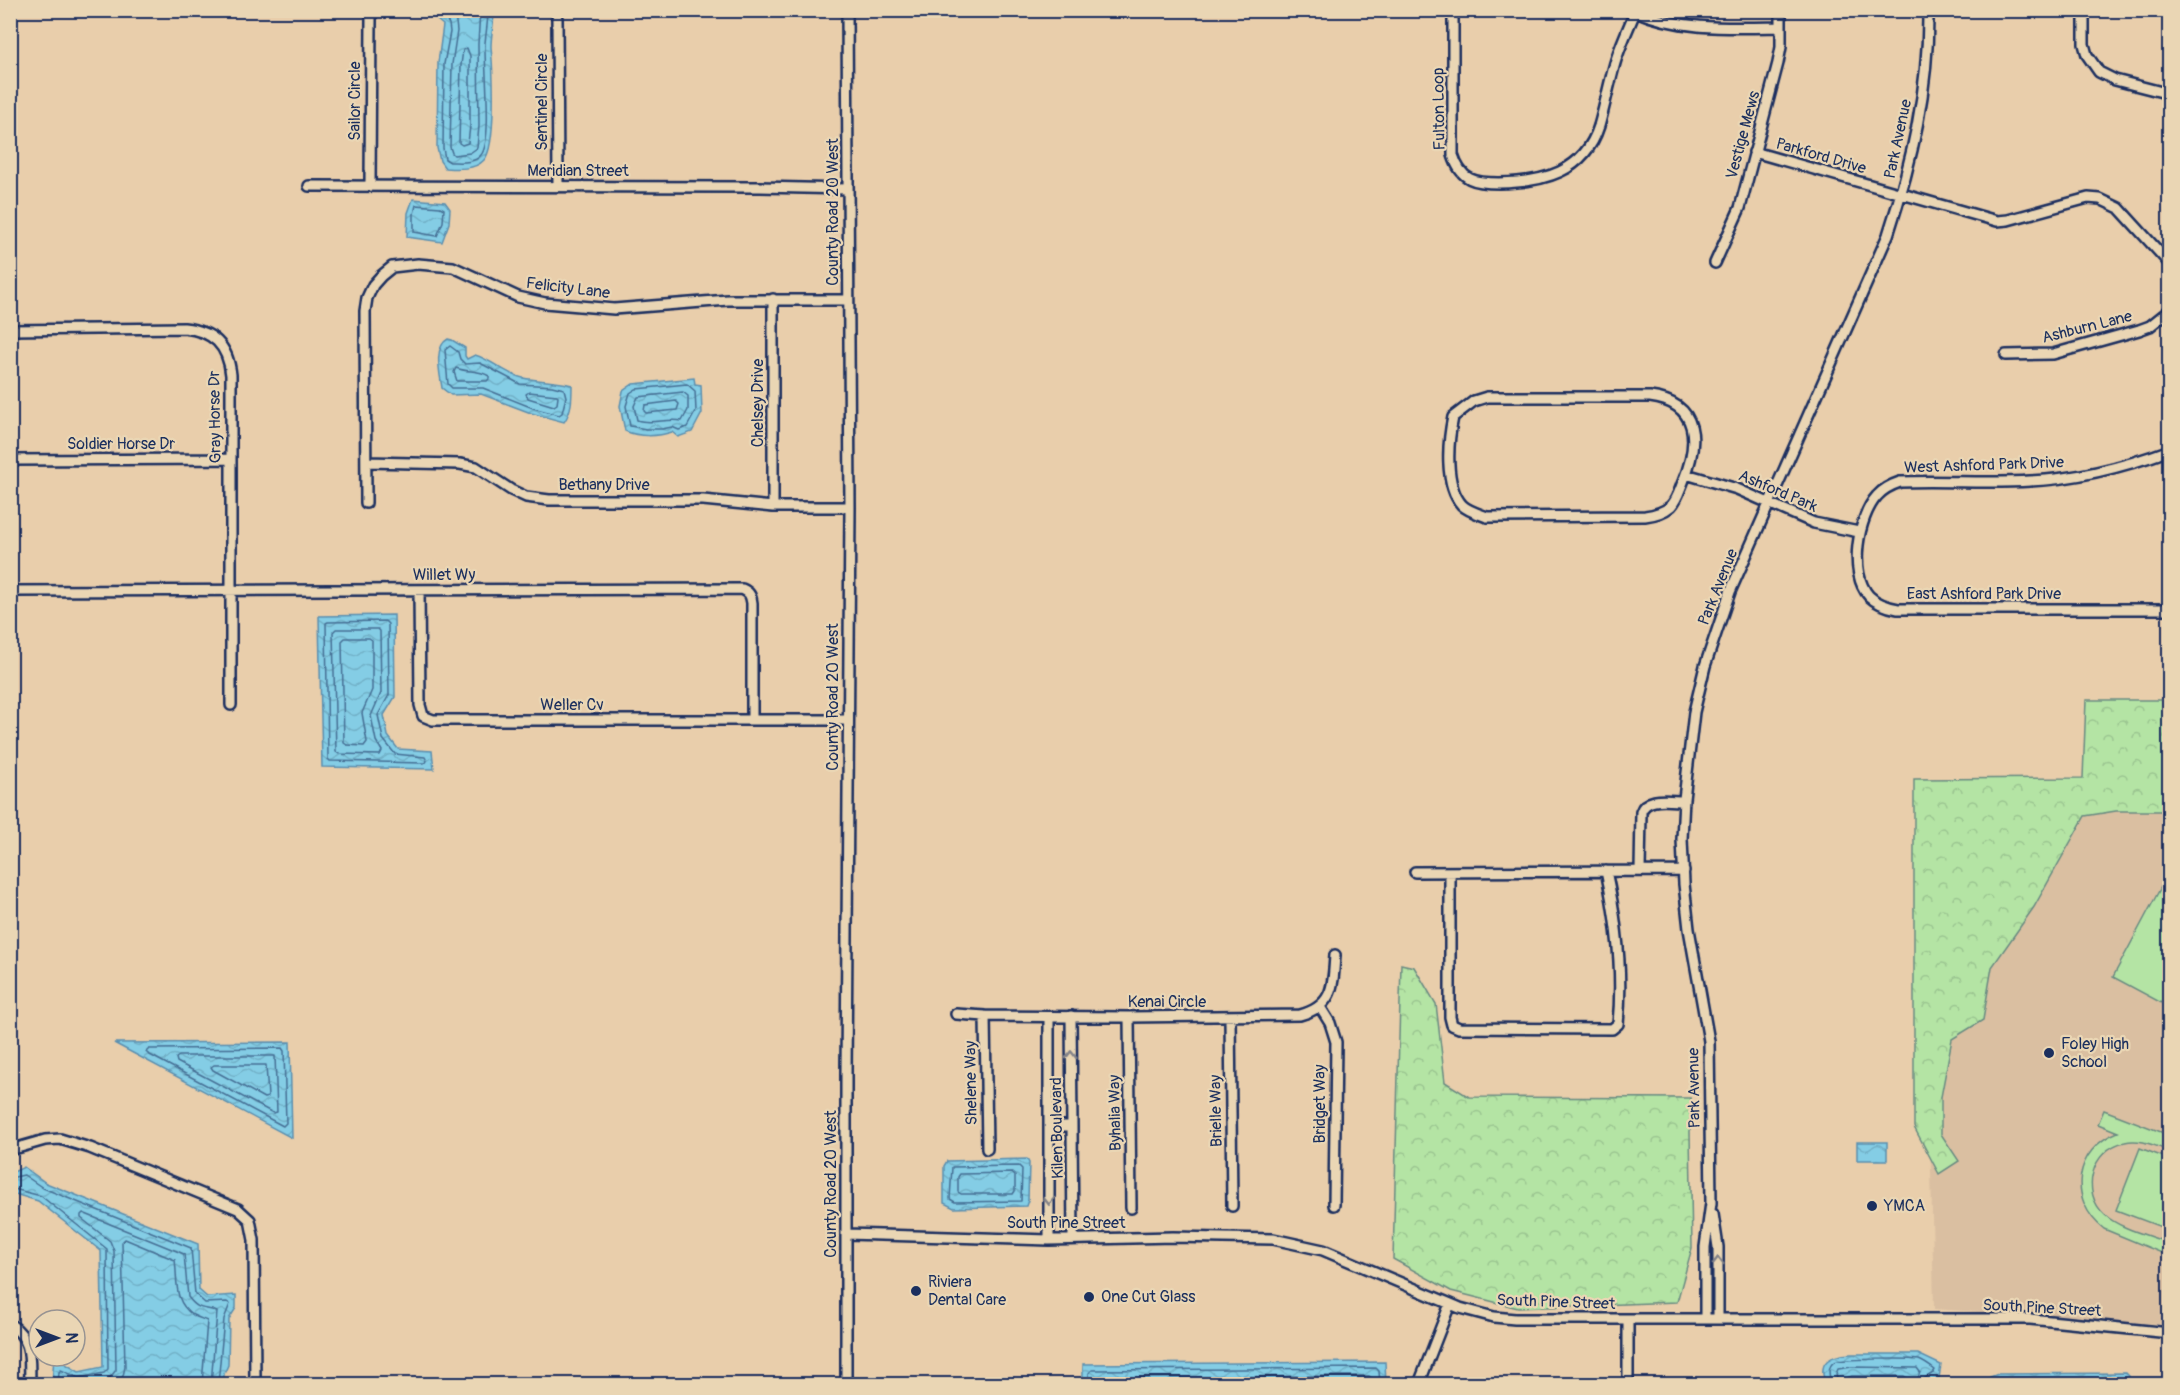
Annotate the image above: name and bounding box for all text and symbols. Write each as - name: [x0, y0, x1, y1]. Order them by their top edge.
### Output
- street label: Sentinel Circle: [532, 53, 552, 151]
- street label: Sailor Circle: [345, 61, 365, 141]
- street label: Fulton Loop: [1428, 67, 1450, 151]
- street label: Vestige Mews: [1722, 89, 1764, 181]
- street label: Park Avenue: [1880, 97, 1916, 181]
- street label: Parkford Drive: [1774, 134, 1869, 178]
- street label: County Road 20 West: [823, 138, 843, 286]
- street label: Meridian Street: [527, 161, 629, 181]
- street label: Felicity Lane: [525, 273, 611, 303]
- street label: Ashburn Lane: [2040, 306, 2134, 348]
- street label: Chelsey Drive: [748, 359, 768, 447]
- street label: Gray Horse Dr: [204, 370, 226, 464]
- street label: Soldier Horse Dr: [67, 434, 175, 454]
- street label: West Ashford Park Drive: [1904, 452, 2064, 478]
- street label: Ashford Park: [1735, 465, 1821, 517]
- street label: Bethany Drive: [558, 475, 650, 495]
- street label: Park Avenue: [1694, 546, 1742, 628]
- street label: Willet Wy: [413, 565, 475, 585]
- street label: East Ashford Park Drive: [1907, 584, 2061, 604]
- street label: County Road 20 West: [823, 623, 843, 771]
- street label: Weller Cv: [540, 695, 604, 715]
- street label: Kenai Circle: [1128, 992, 1206, 1012]
- place label: Foley High School: [2061, 1034, 2129, 1072]
- street label: Shelene Way: [960, 1040, 982, 1125]
- marker: Foley High School: [2042, 1046, 2056, 1060]
- street label: Park Avenue: [1683, 1047, 1705, 1129]
- one-way arrow: [1065, 1050, 1077, 1059]
- street label: Bridget Way: [1310, 1064, 1330, 1144]
- street label: Byhalia Way: [1104, 1074, 1126, 1151]
- street label: Brielle Way: [1205, 1074, 1227, 1147]
- street label: Kilen Boulevard: [1046, 1077, 1068, 1179]
- street label: County Road 20 West: [821, 1110, 841, 1258]
- place label: YMCA: [1883, 1196, 1925, 1216]
- one-way arrow: [1043, 1197, 1055, 1206]
- marker: YMCA: [1865, 1199, 1879, 1213]
- street label: South Pine Street: [1007, 1213, 1126, 1233]
- one-way arrow: [1712, 1256, 1724, 1265]
- place label: Riviera Dental Care: [928, 1272, 1006, 1310]
- marker: Riviera Dental Care: [909, 1284, 923, 1298]
- place label: One Cut Glass: [1101, 1287, 1195, 1307]
- marker: One Cut Glass: [1082, 1290, 1096, 1304]
- street label: South Pine Street: [1496, 1290, 1616, 1314]
- street label: South Pine Street: [1982, 1295, 2102, 1321]
- north arrow: [27, 1308, 87, 1368]
- text: N: [61, 1333, 81, 1344]

